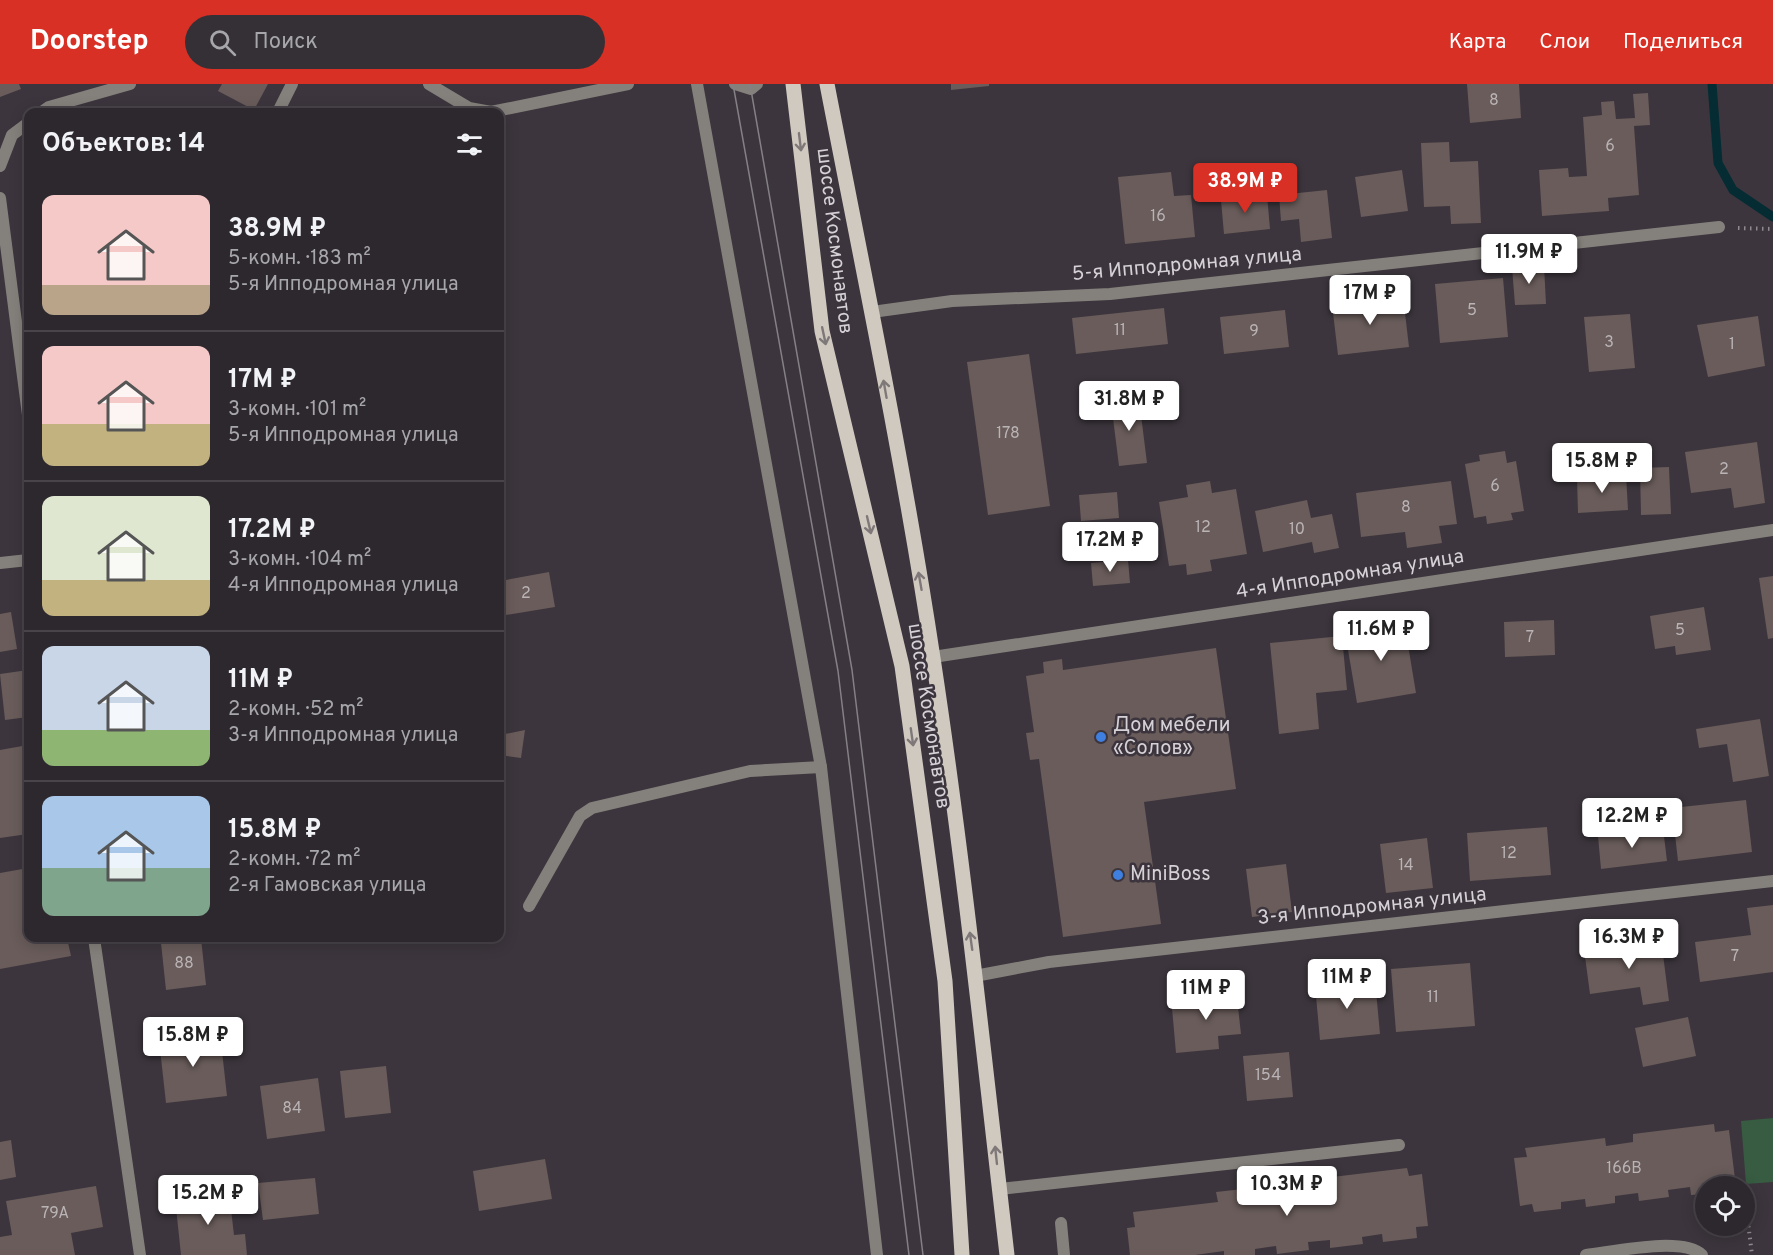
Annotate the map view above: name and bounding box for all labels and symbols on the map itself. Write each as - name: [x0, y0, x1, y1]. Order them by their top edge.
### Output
- house number: 8: [1489, 91, 1499, 111]
- one-way arrow: [795, 132, 806, 152]
- house number: 6: [1605, 137, 1615, 157]
- street label: шоссе Космонавтов: [810, 146, 858, 336]
- pin: 38.9M ₽: [1190, 163, 1300, 214]
- house number: 16: [1150, 207, 1166, 227]
- pin: 11.9M ₽: [1474, 234, 1584, 285]
- street label: 5-я Ипподромная улица: [1071, 242, 1303, 288]
- pin: 17M ₽: [1328, 275, 1412, 326]
- house number: 5: [1467, 301, 1477, 321]
- house number: 11: [1114, 321, 1126, 341]
- house number: 9: [1249, 322, 1259, 342]
- one-way arrow: [819, 325, 830, 345]
- house number: 3: [1604, 333, 1614, 353]
- house number: 1: [1729, 335, 1735, 355]
- one-way arrow: [880, 380, 891, 400]
- pin: 31.8M ₽: [1074, 381, 1184, 432]
- house number: 178: [996, 424, 1020, 444]
- pin: 15.8M ₽: [1547, 443, 1657, 494]
- house number: 2: [1719, 460, 1729, 480]
- house number: 6: [1490, 477, 1500, 497]
- house number: 8: [1401, 498, 1411, 518]
- one-way arrow: [863, 516, 875, 535]
- house number: 12: [1195, 518, 1211, 538]
- house number: 10: [1289, 520, 1305, 540]
- pin: 17.2M ₽: [1055, 522, 1165, 573]
- street label: 4-я Ипподромная улица: [1234, 544, 1466, 606]
- one-way arrow: [914, 572, 925, 592]
- house number: 2: [521, 584, 531, 604]
- pin: 11.6M ₽: [1326, 611, 1436, 662]
- street label: шоссе Космонавтов: [900, 621, 956, 811]
- house number: 5: [1675, 621, 1685, 641]
- house number: 7: [1526, 628, 1534, 648]
- place label: Дом мебели «Солов»: [1113, 713, 1230, 762]
- one-way arrow: [906, 726, 917, 746]
- marker: Дом мебели «Солов»: [1094, 730, 1108, 744]
- pin: 12.2M ₽: [1577, 798, 1687, 849]
- house number: 12: [1501, 844, 1517, 864]
- house number: 14: [1398, 856, 1414, 876]
- place label: MiniBoss: [1130, 862, 1211, 888]
- marker: MiniBoss: [1111, 868, 1125, 882]
- street label: 3-я Ипподромная улица: [1256, 882, 1488, 932]
- pin: 16.3M ₽: [1574, 919, 1684, 970]
- one-way arrow: [965, 931, 976, 951]
- house number: 7: [1731, 947, 1739, 967]
- house number: 88: [174, 954, 194, 974]
- pin: 11M ₽: [1305, 959, 1389, 1010]
- pin: 11M ₽: [1164, 970, 1248, 1021]
- house number: 11: [1427, 988, 1439, 1008]
- pin: 15.8M ₽: [138, 1017, 248, 1068]
- house number: 154: [1255, 1066, 1281, 1086]
- house number: 84: [282, 1099, 302, 1119]
- one-way arrow: [990, 1146, 1001, 1166]
- house number: 166В: [1606, 1159, 1642, 1179]
- pin: 10.3M ₽: [1232, 1166, 1342, 1217]
- pin: 15.2M ₽: [153, 1175, 263, 1226]
- house number: 79А: [41, 1204, 69, 1224]

